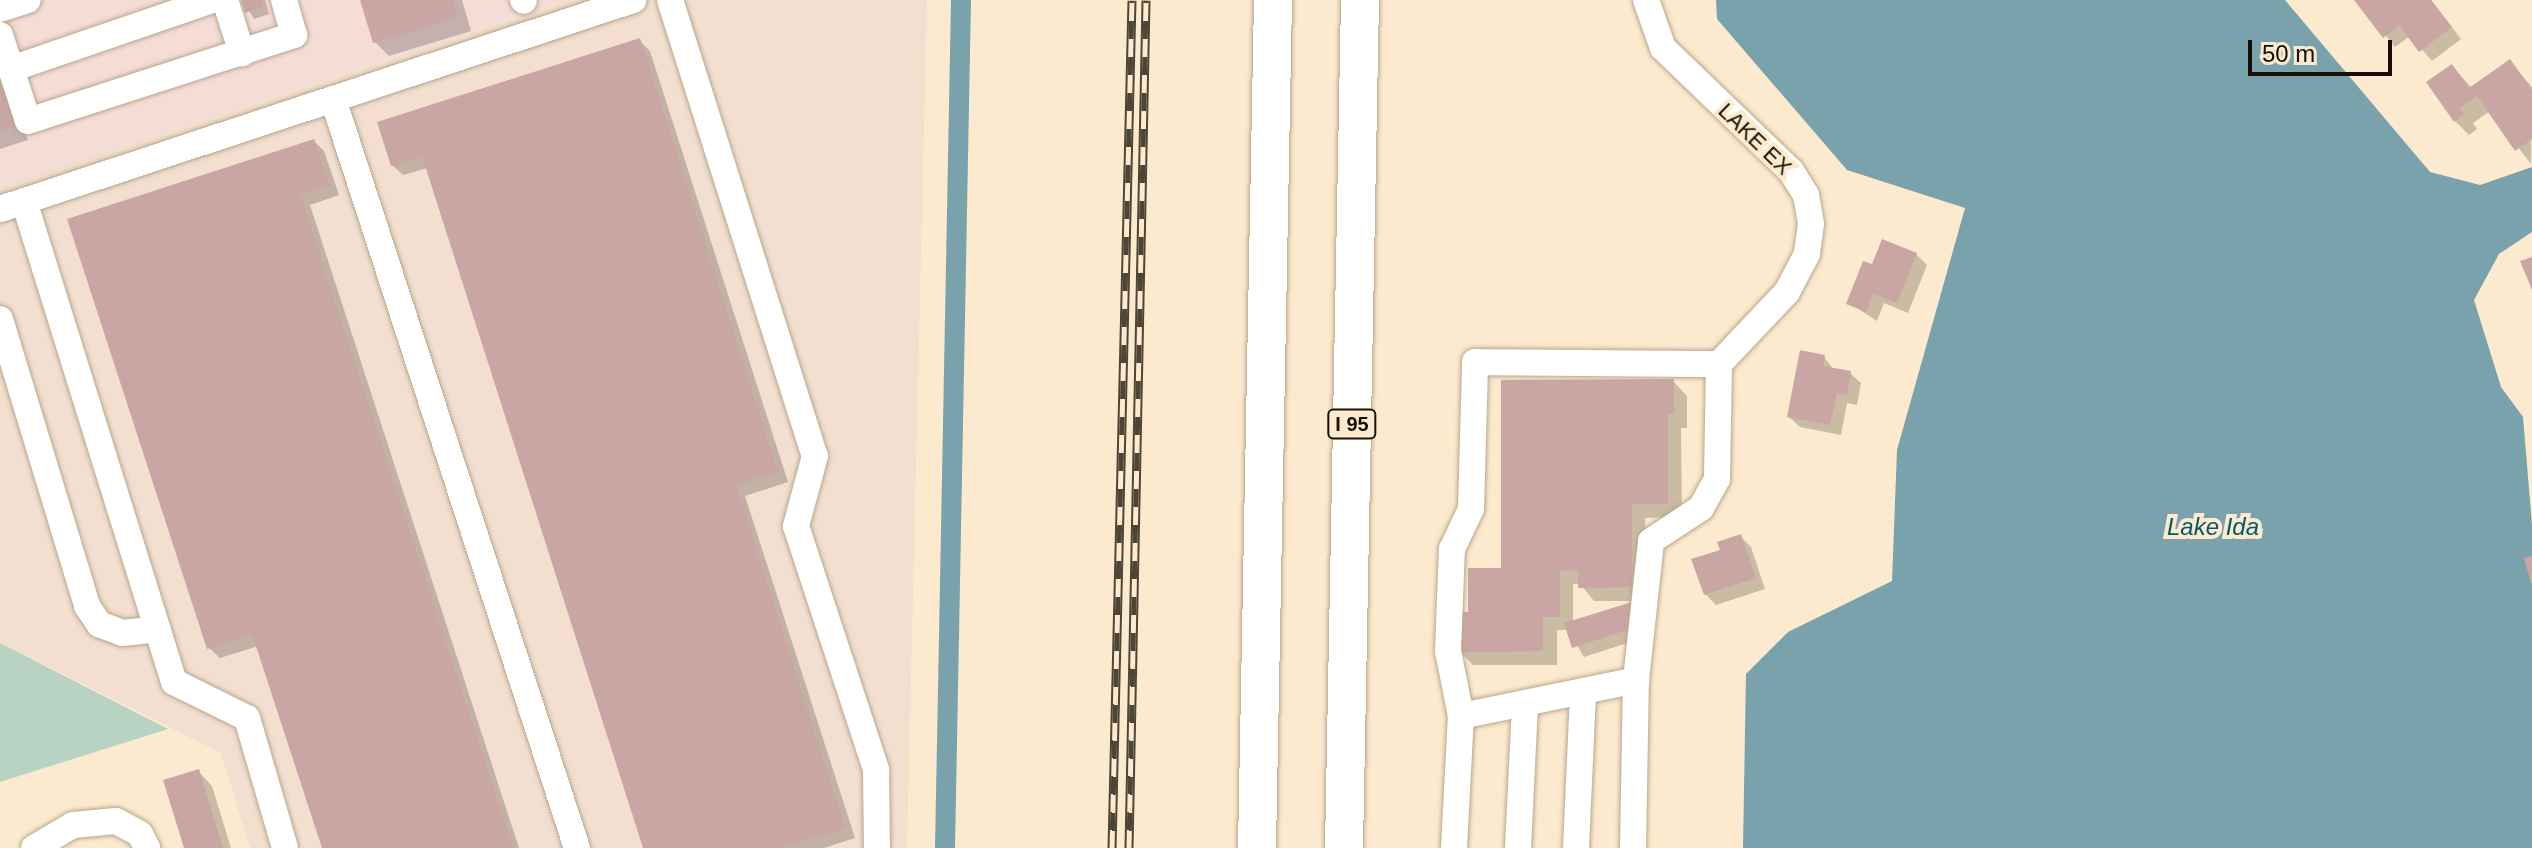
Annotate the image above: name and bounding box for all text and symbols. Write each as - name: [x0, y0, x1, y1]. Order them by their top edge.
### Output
- scale bar: [2252, 24, 2396, 74]
- text: 50 m: [2262, 40, 2315, 67]
- street label: LAKE EX: [1713, 98, 1797, 180]
- road number: I 95: [1326, 408, 1378, 440]
- water label: Lake Ida: [2167, 513, 2259, 541]

